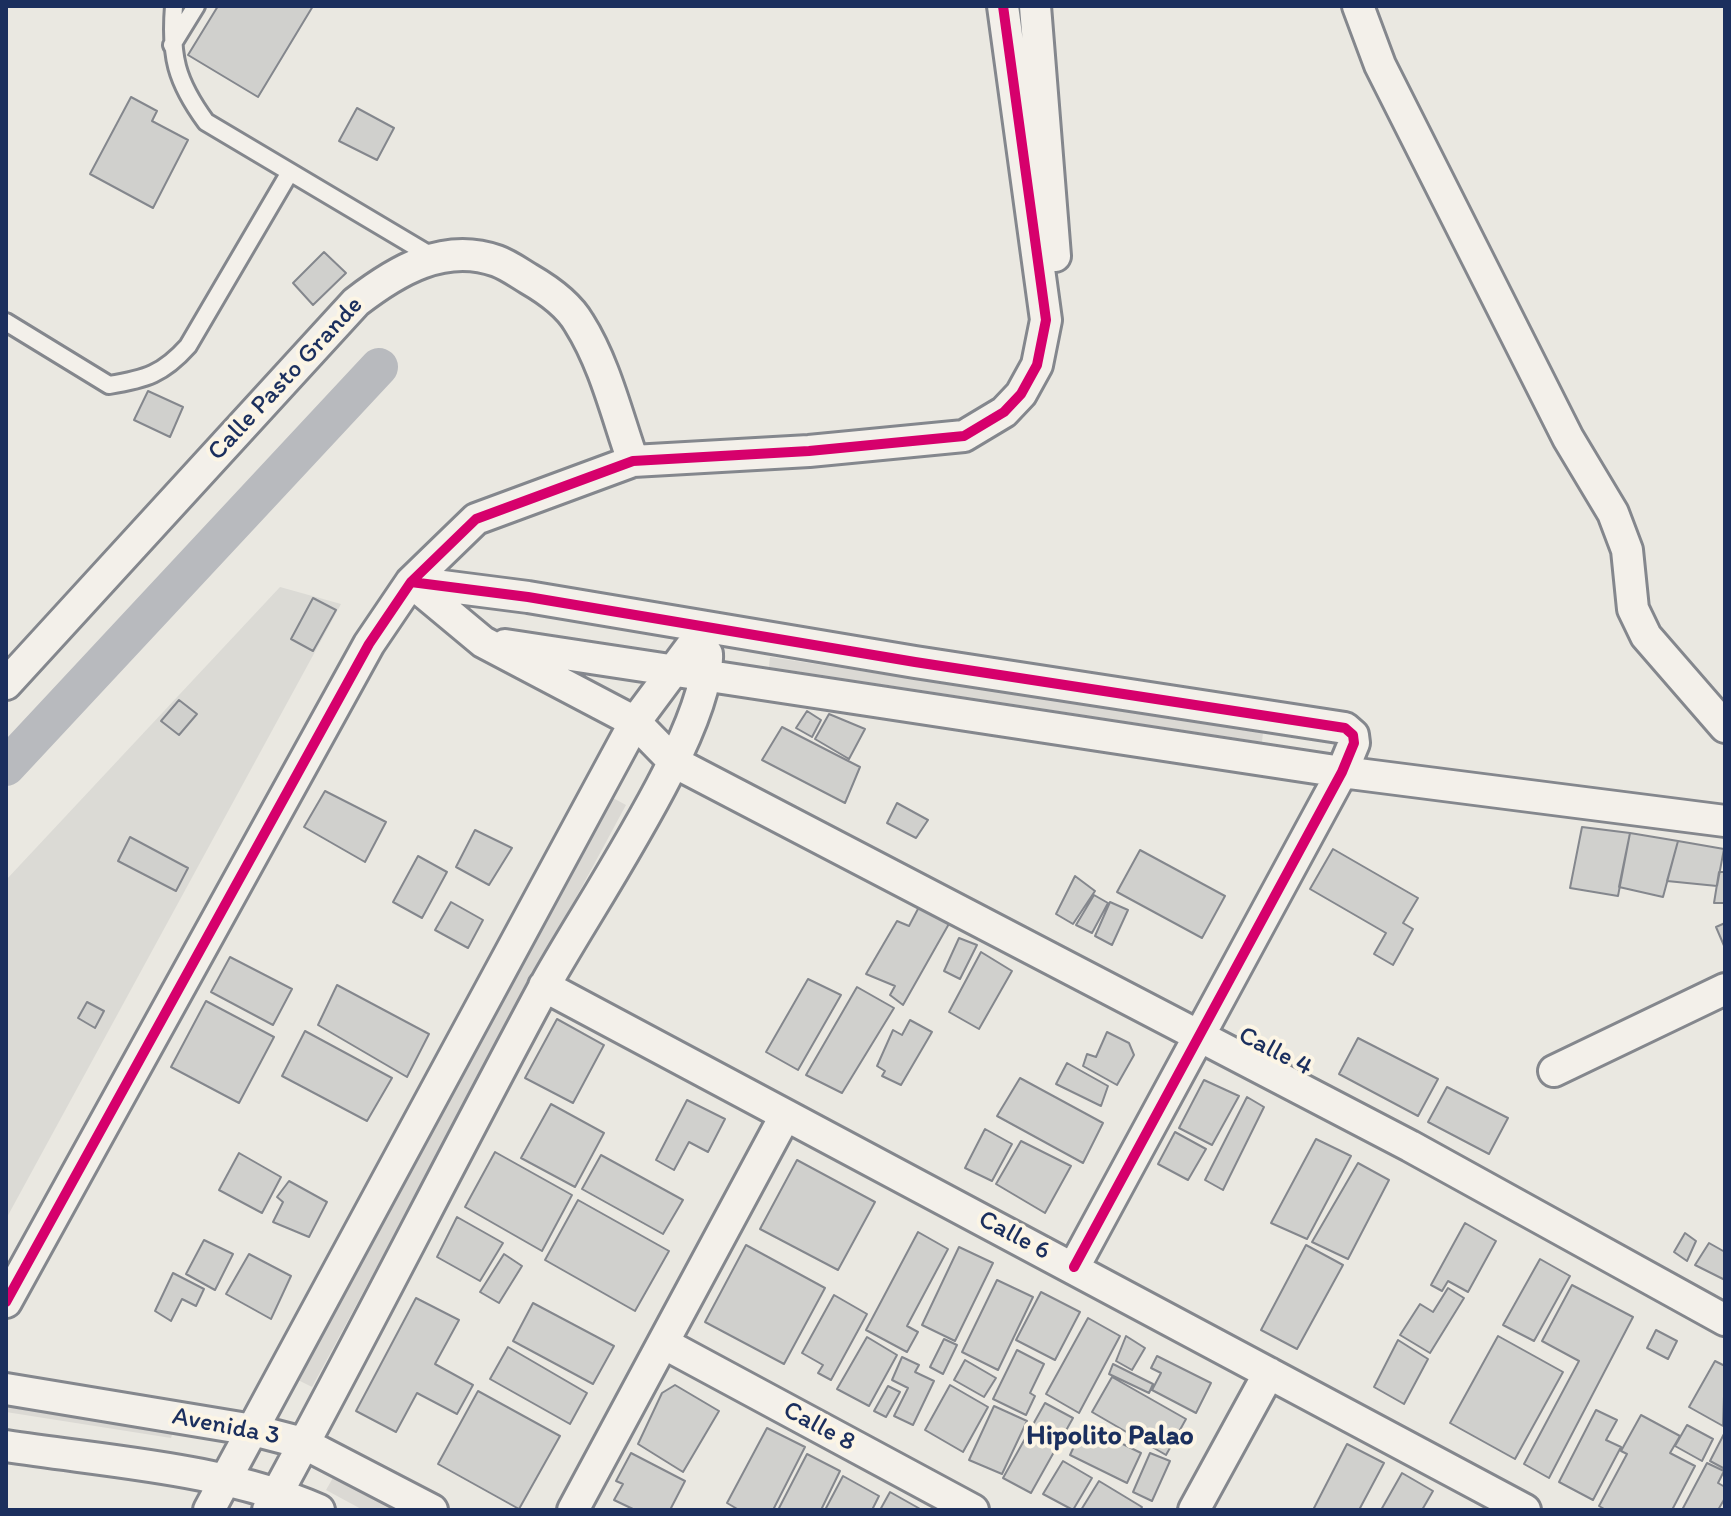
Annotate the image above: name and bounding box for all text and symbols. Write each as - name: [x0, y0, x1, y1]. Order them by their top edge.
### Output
- street label: Calle Pasto Grande: [202, 290, 370, 468]
- street label: Calle 4: [1233, 1020, 1317, 1084]
- street label: Calle 6: [973, 1204, 1055, 1268]
- street label: Calle 8: [777, 1395, 861, 1459]
- street label: Avenida 3: [170, 1401, 282, 1453]
- district label: Hipolito Palao: [1026, 1420, 1194, 1454]

